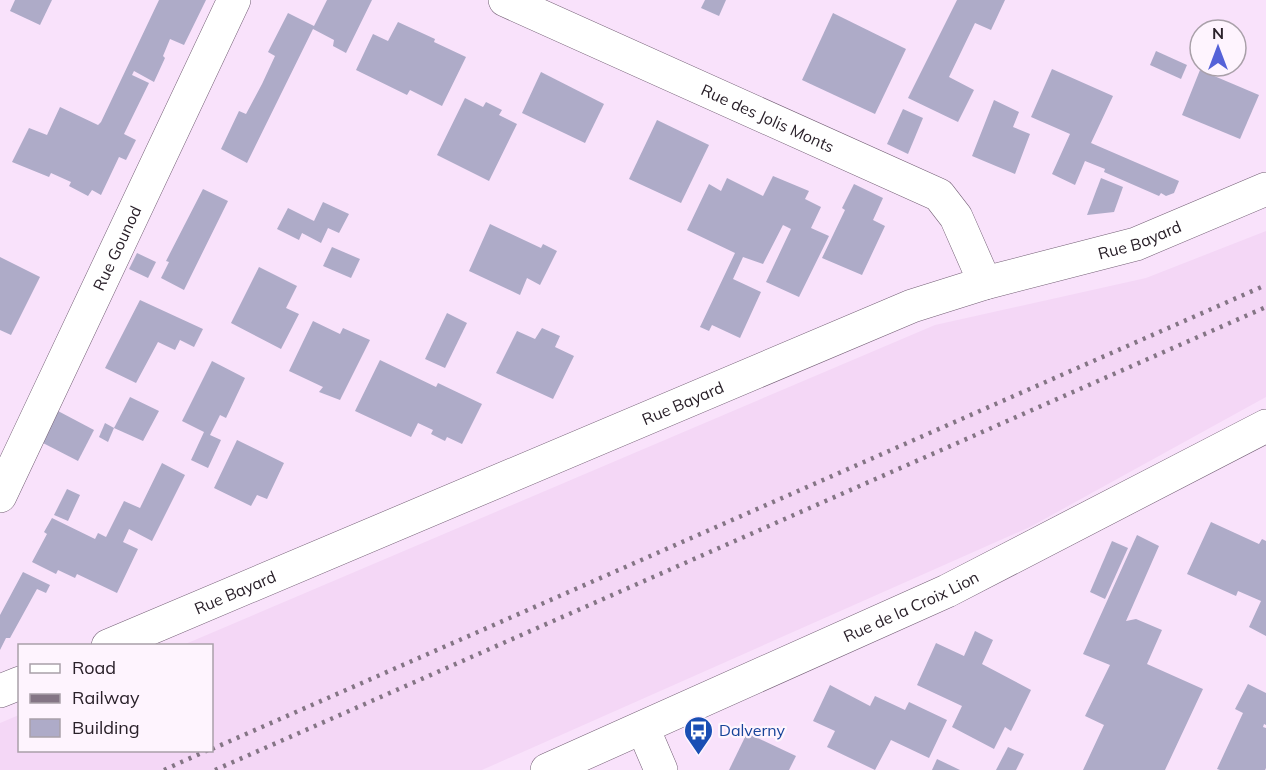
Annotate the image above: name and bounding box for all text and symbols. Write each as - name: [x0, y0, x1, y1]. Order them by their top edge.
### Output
- north arrow: [1188, 18, 1248, 78]
- text: N: [1212, 23, 1224, 43]
- street label: Rue des Jolis Monts: [698, 79, 837, 157]
- street label: Rue Gounod: [88, 203, 145, 294]
- street label: Rue Bayard: [1096, 216, 1184, 263]
- street label: Rue Bayard: [639, 377, 727, 429]
- street label: Rue Bayard: [191, 566, 279, 618]
- street label: Rue de la Croix Lion: [840, 566, 982, 646]
- legend: [18, 644, 213, 752]
- text: Road: [72, 656, 116, 679]
- text: Railway: [72, 686, 140, 709]
- bus stop icon: Dalverny: [682, 714, 714, 756]
- text: Building: [72, 716, 140, 739]
- place label: Dalverny: [719, 720, 786, 740]

